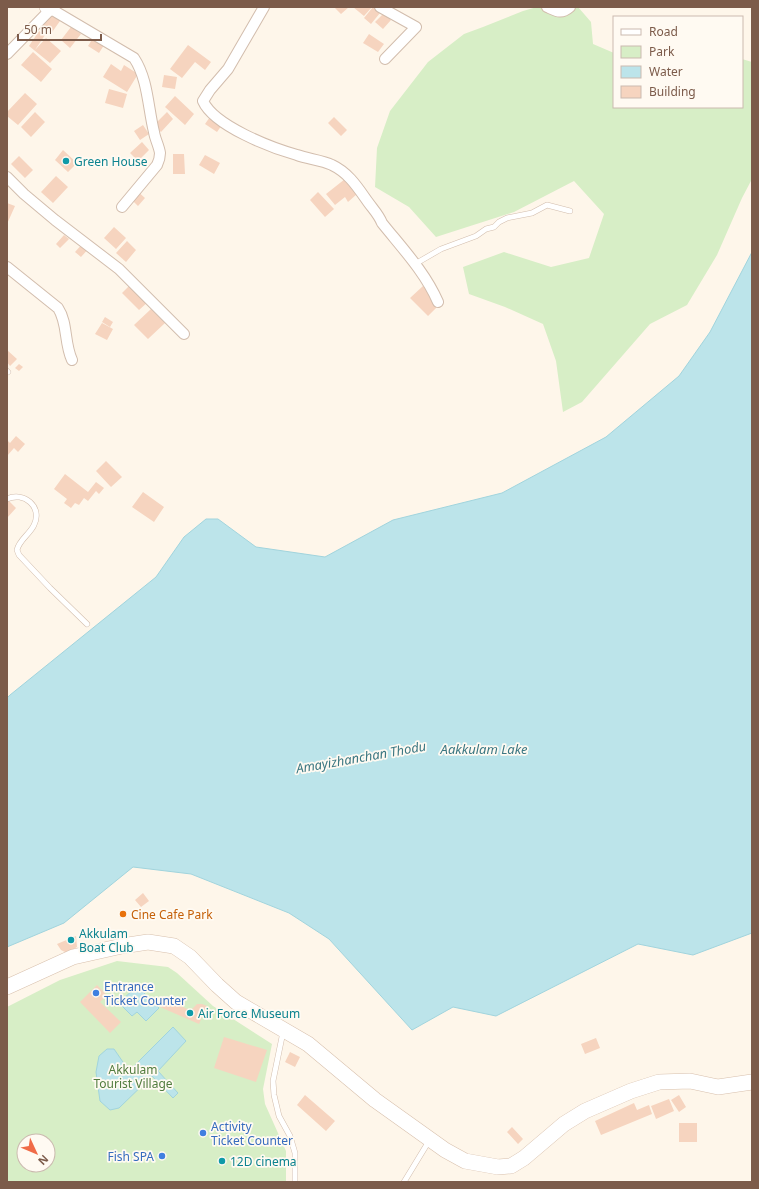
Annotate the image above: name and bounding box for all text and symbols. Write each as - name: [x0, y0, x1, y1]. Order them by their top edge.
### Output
- scale bar: [18, 16, 101, 42]
- legend: [613, 16, 743, 108]
- text: 50 m: [24, 21, 52, 38]
- text: Road: [649, 23, 678, 40]
- text: Park: [649, 43, 675, 60]
- text: Water: [649, 63, 683, 80]
- text: Building: [649, 83, 696, 100]
- place label: Green House: [74, 153, 148, 170]
- marker: Green House: [61, 156, 71, 166]
- water label: Amayizhanchan Thodu: [294, 737, 428, 777]
- water label: Aakkulam Lake: [440, 740, 528, 758]
- place label: Cine Cafe Park: [131, 906, 213, 923]
- marker: Cine Cafe Park: [118, 909, 128, 919]
- place label: Akkulam Boat Club: [79, 925, 134, 956]
- marker: Akkulam Boat Club: [66, 935, 76, 945]
- place label: Entrance Ticket Counter: [104, 978, 186, 1009]
- marker: Entrance Ticket Counter: [91, 988, 101, 998]
- place label: Air Force Museum: [198, 1005, 300, 1022]
- marker: Air Force Museum: [185, 1008, 195, 1018]
- park label: Akkulam Tourist Village: [93, 1061, 173, 1092]
- place label: Activity Ticket Counter: [211, 1118, 293, 1149]
- marker: Activity Ticket Counter: [198, 1128, 208, 1138]
- north arrow: [16, 1133, 56, 1173]
- place label: Fish SPA: [107, 1148, 154, 1165]
- marker: Fish SPA: [157, 1151, 167, 1161]
- text: N: [35, 1152, 52, 1169]
- place label: 12D cinema: [230, 1153, 297, 1170]
- marker: 12D cinema: [217, 1156, 227, 1166]

